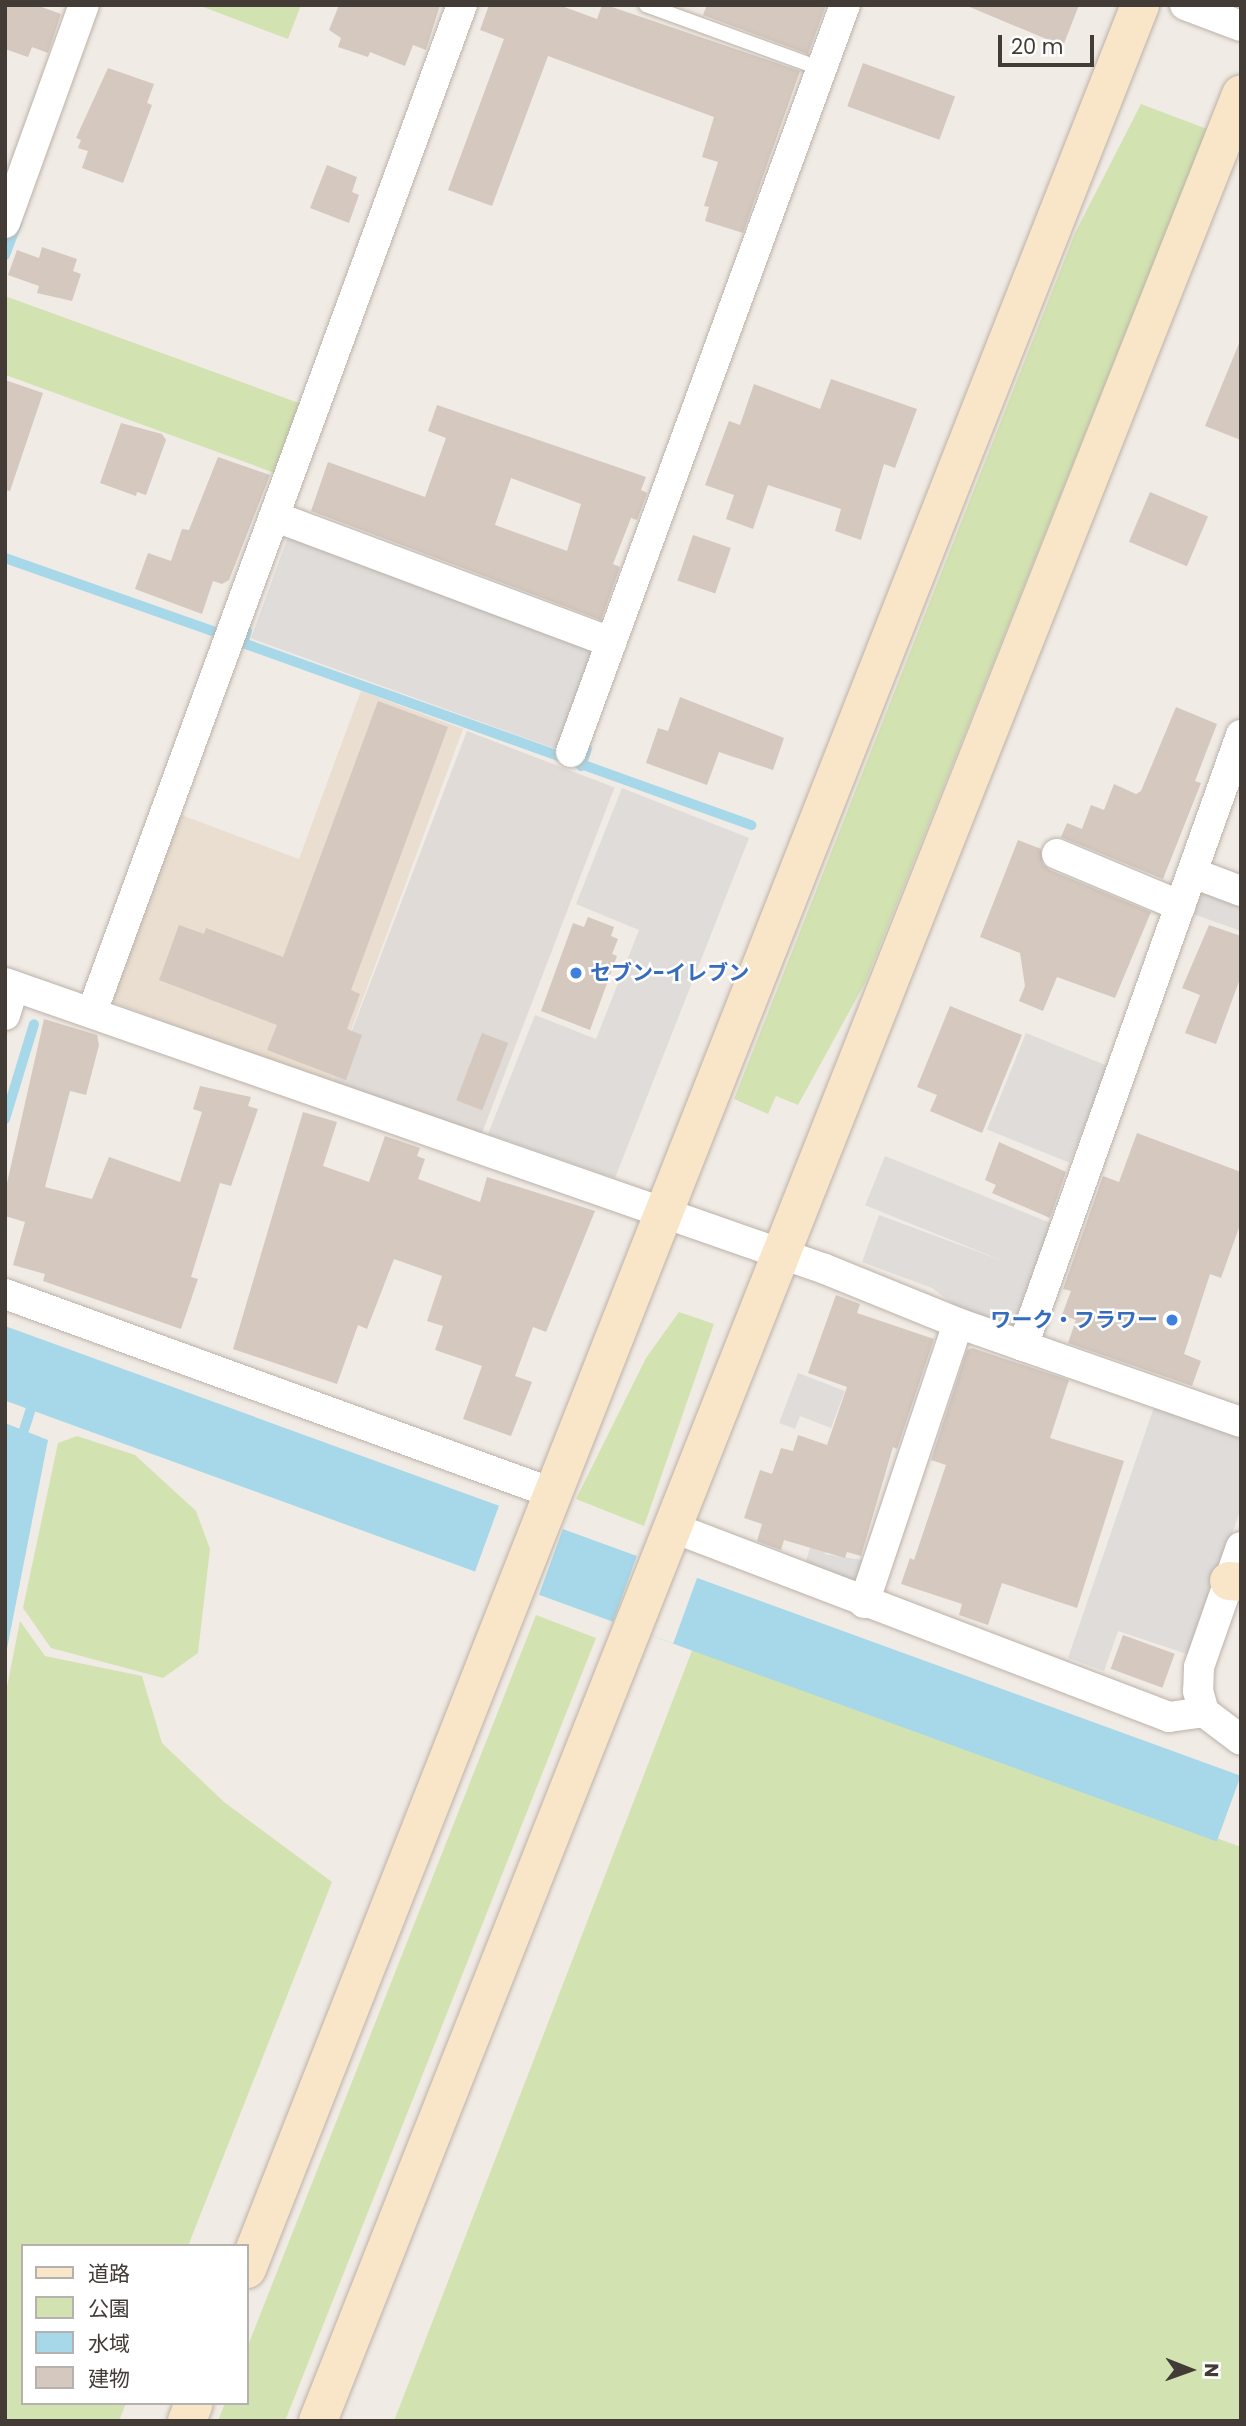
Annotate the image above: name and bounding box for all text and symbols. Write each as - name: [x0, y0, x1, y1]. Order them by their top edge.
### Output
- scale bar: [1001, 21, 1097, 65]
- text: 20 m: [1011, 32, 1064, 61]
- place label: セブン-イレブン: [590, 960, 749, 986]
- marker: セブン-イレブン: [568, 965, 584, 981]
- place label: ワーク・フラワー: [990, 1307, 1158, 1333]
- marker: ワーク・フラワー: [1164, 1312, 1180, 1328]
- legend: [21, 2244, 248, 2405]
- text: 道路: [88, 2259, 130, 2288]
- text: 公園: [88, 2294, 130, 2323]
- text: 水域: [88, 2329, 130, 2358]
- north arrow: [1155, 2335, 1225, 2405]
- text: N: [1198, 2363, 1225, 2378]
- text: 建物: [88, 2364, 130, 2393]

